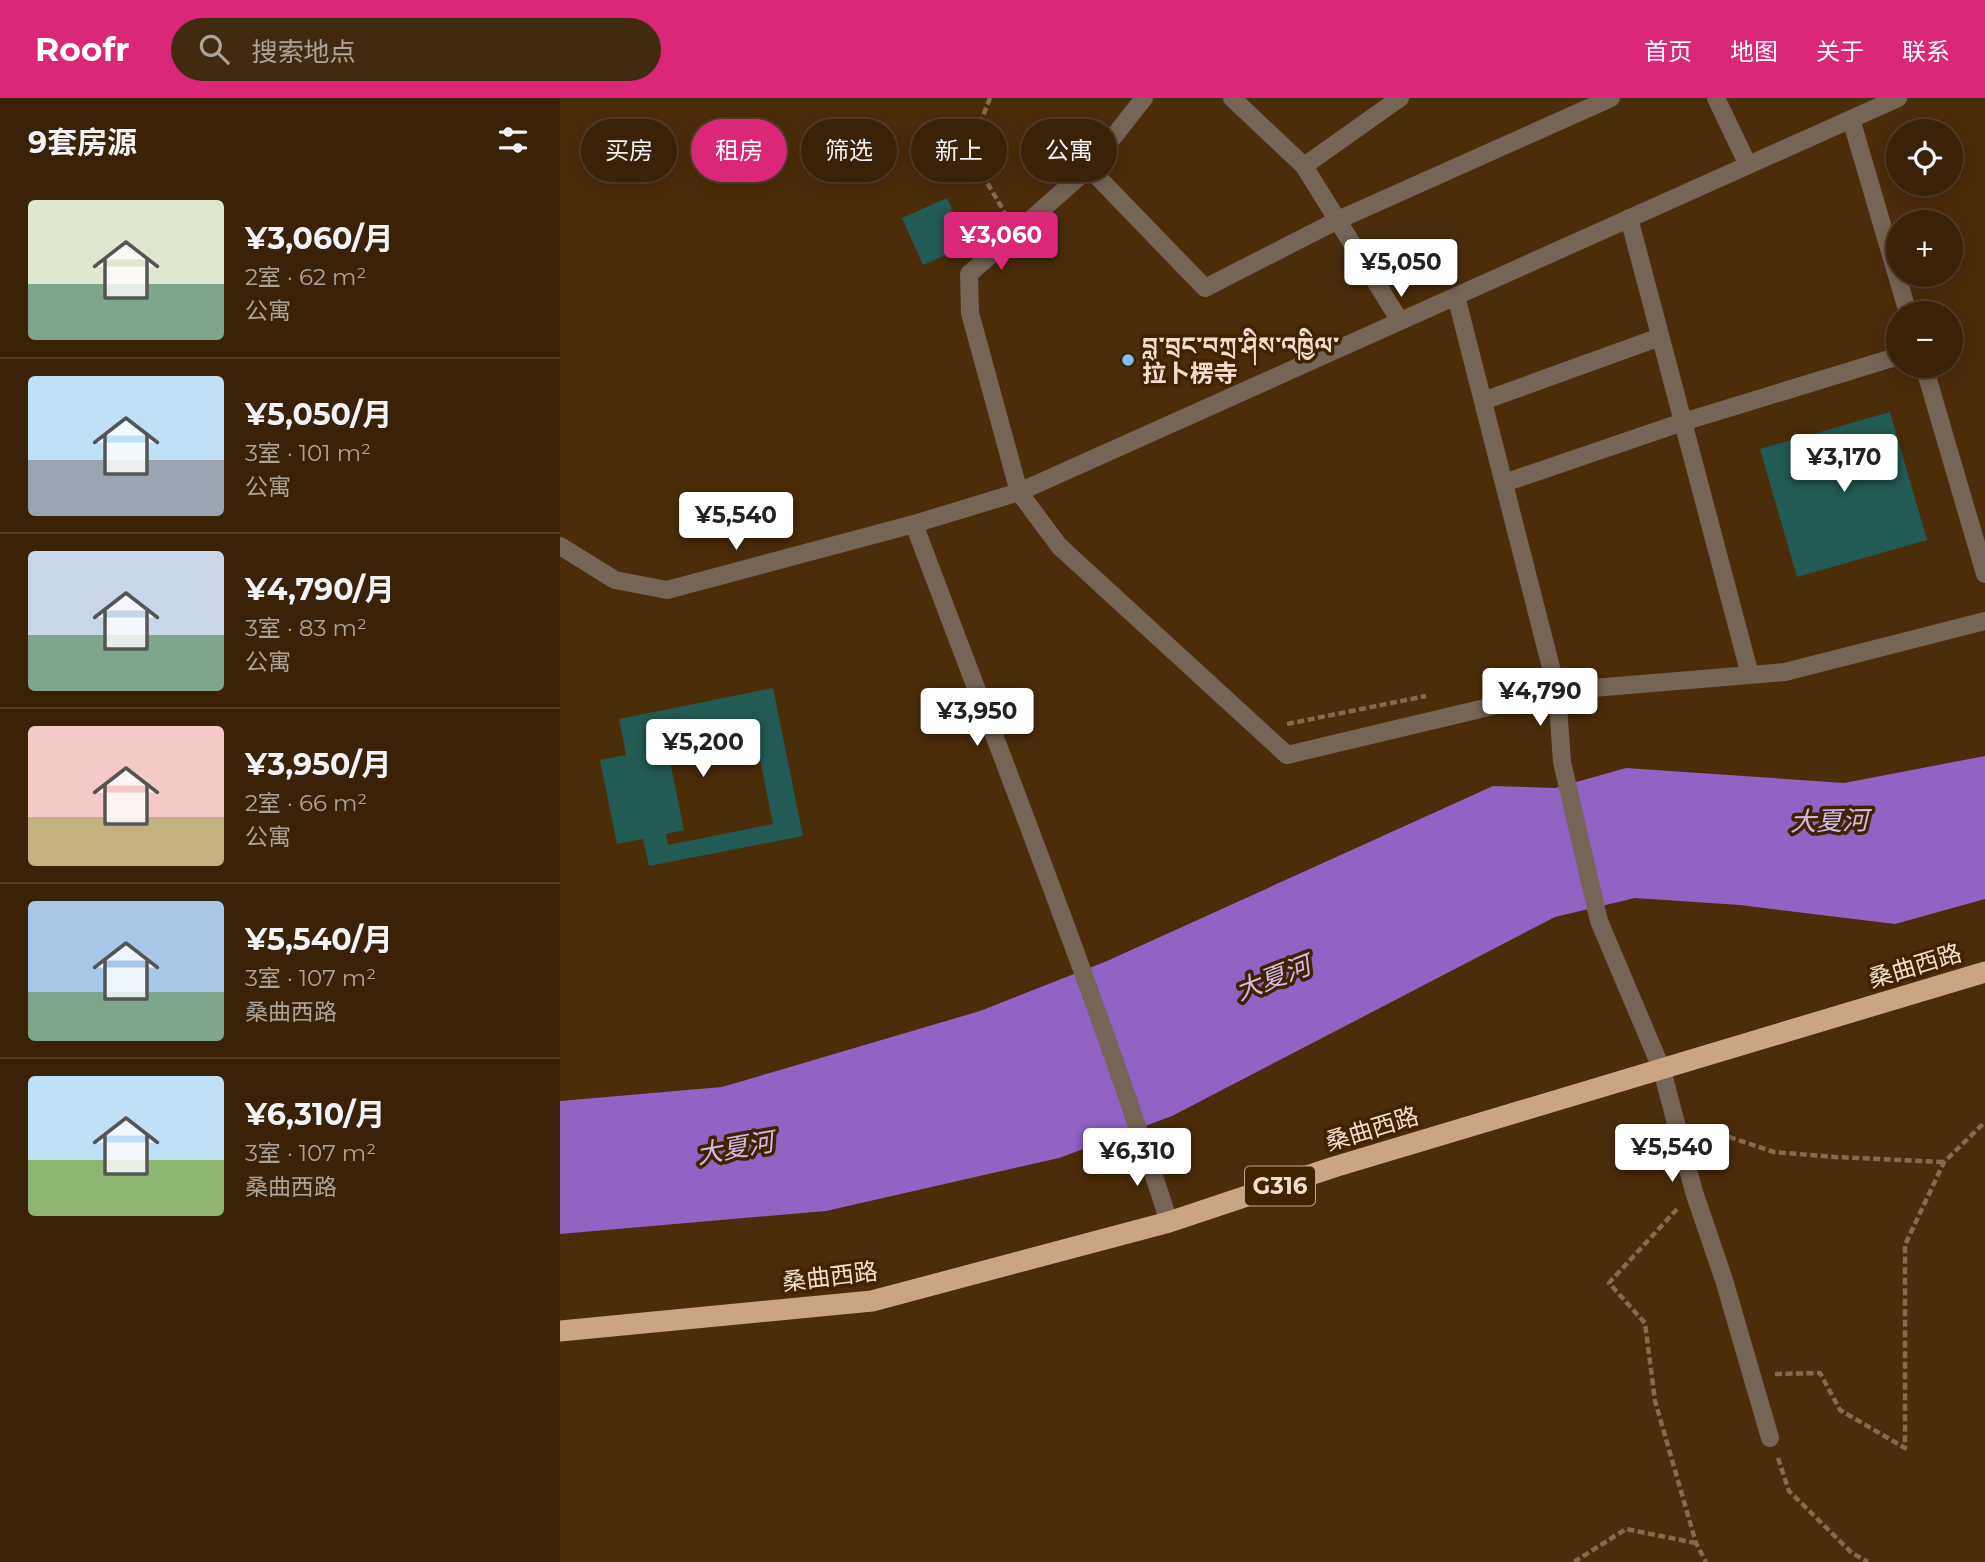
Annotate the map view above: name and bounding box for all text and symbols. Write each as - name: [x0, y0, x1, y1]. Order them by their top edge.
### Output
- search box: [171, 18, 661, 81]
- text: Roofr: [35, 29, 129, 69]
- icon: search: [195, 30, 233, 68]
- text: 搜索地点: [251, 36, 356, 68]
- text: 首页: [1644, 37, 1692, 66]
- text: 地图: [1730, 37, 1778, 66]
- text: 关于: [1816, 37, 1864, 66]
- text: 联系: [1902, 37, 1950, 66]
- chip: 买房: [581, 119, 677, 182]
- chip: 租房: [691, 119, 787, 182]
- chip: 筛选: [801, 119, 897, 182]
- chip: 新上: [911, 119, 1007, 182]
- chip: 公寓: [1021, 119, 1117, 182]
- map controls: [1886, 119, 1963, 378]
- button: locate: [1886, 119, 1963, 196]
- icon: filters: [494, 121, 532, 159]
- text: 9套房源: [28, 124, 137, 161]
- button: +: [1886, 210, 1963, 287]
- pin: ¥3,060: [944, 212, 1058, 272]
- text: ¥3,060/月: [245, 220, 394, 257]
- text: ¥3,060: [960, 221, 1042, 249]
- icon: home: [84, 228, 168, 312]
- pin: ¥5,050: [1344, 240, 1458, 299]
- text: ¥5,050: [1360, 248, 1442, 276]
- text: 2室 · 62 m²: [245, 263, 366, 291]
- text: 公寓: [245, 297, 291, 325]
- button: −: [1886, 301, 1963, 378]
- place label: བླ་བྲང་བཀྲ་ཤིས་འཁྱིལ་ 拉卜楞寺: [1142, 327, 1340, 388]
- marker: བླ་བྲང་བཀྲ་ཤིས་འཁྱིལ་ 拉卜楞寺: [1120, 352, 1136, 368]
- text: ¥5,050/月: [245, 396, 392, 433]
- icon: home: [84, 404, 168, 488]
- pin: ¥3,170: [1787, 434, 1901, 494]
- text: 3室 · 101 m²: [245, 439, 371, 467]
- text: ¥3,170: [1807, 443, 1881, 471]
- text: 公寓: [245, 473, 291, 501]
- pin: ¥5,540: [679, 492, 793, 552]
- text: ¥5,540: [695, 501, 777, 529]
- text: ¥4,790/月: [245, 571, 395, 608]
- icon: home: [84, 579, 168, 663]
- text: 3室 · 83 m²: [245, 614, 367, 642]
- text: 公寓: [245, 648, 291, 676]
- pin: ¥4,790: [1483, 668, 1597, 728]
- text: ¥4,790: [1498, 677, 1582, 705]
- pin: ¥3,950: [920, 688, 1034, 748]
- text: ¥3,950: [937, 697, 1017, 725]
- pin: ¥5,200: [646, 720, 760, 779]
- text: ¥5,200: [662, 728, 744, 756]
- text: ¥3,950/月: [245, 746, 392, 783]
- icon: home: [84, 754, 168, 838]
- text: 2室 · 66 m²: [245, 789, 367, 817]
- water label: 大夏河: [1790, 804, 1873, 838]
- text: 公寓: [245, 823, 291, 851]
- text: ¥5,540/月: [245, 921, 393, 958]
- icon: home: [84, 929, 168, 1013]
- street label: 桑曲西路: [1865, 938, 1965, 993]
- water label: 大夏河: [1231, 947, 1320, 1007]
- text: 3室 · 107 m²: [245, 964, 376, 992]
- text: 桑曲西路: [245, 998, 337, 1026]
- text: ¥6,310/月: [245, 1096, 385, 1133]
- street label: 桑曲西路: [1322, 1101, 1422, 1156]
- icon: home: [84, 1104, 168, 1188]
- pin: ¥5,540: [1615, 1124, 1729, 1184]
- water label: 大夏河: [694, 1125, 781, 1171]
- pin: ¥6,310: [1080, 1128, 1194, 1188]
- text: ¥5,540: [1631, 1133, 1713, 1161]
- text: ¥6,310: [1099, 1137, 1175, 1165]
- text: 3室 · 107 m²: [245, 1139, 376, 1167]
- road number: G316: [1245, 1166, 1315, 1205]
- text: 桑曲西路: [245, 1173, 337, 1201]
- street label: 桑曲西路: [781, 1256, 879, 1297]

